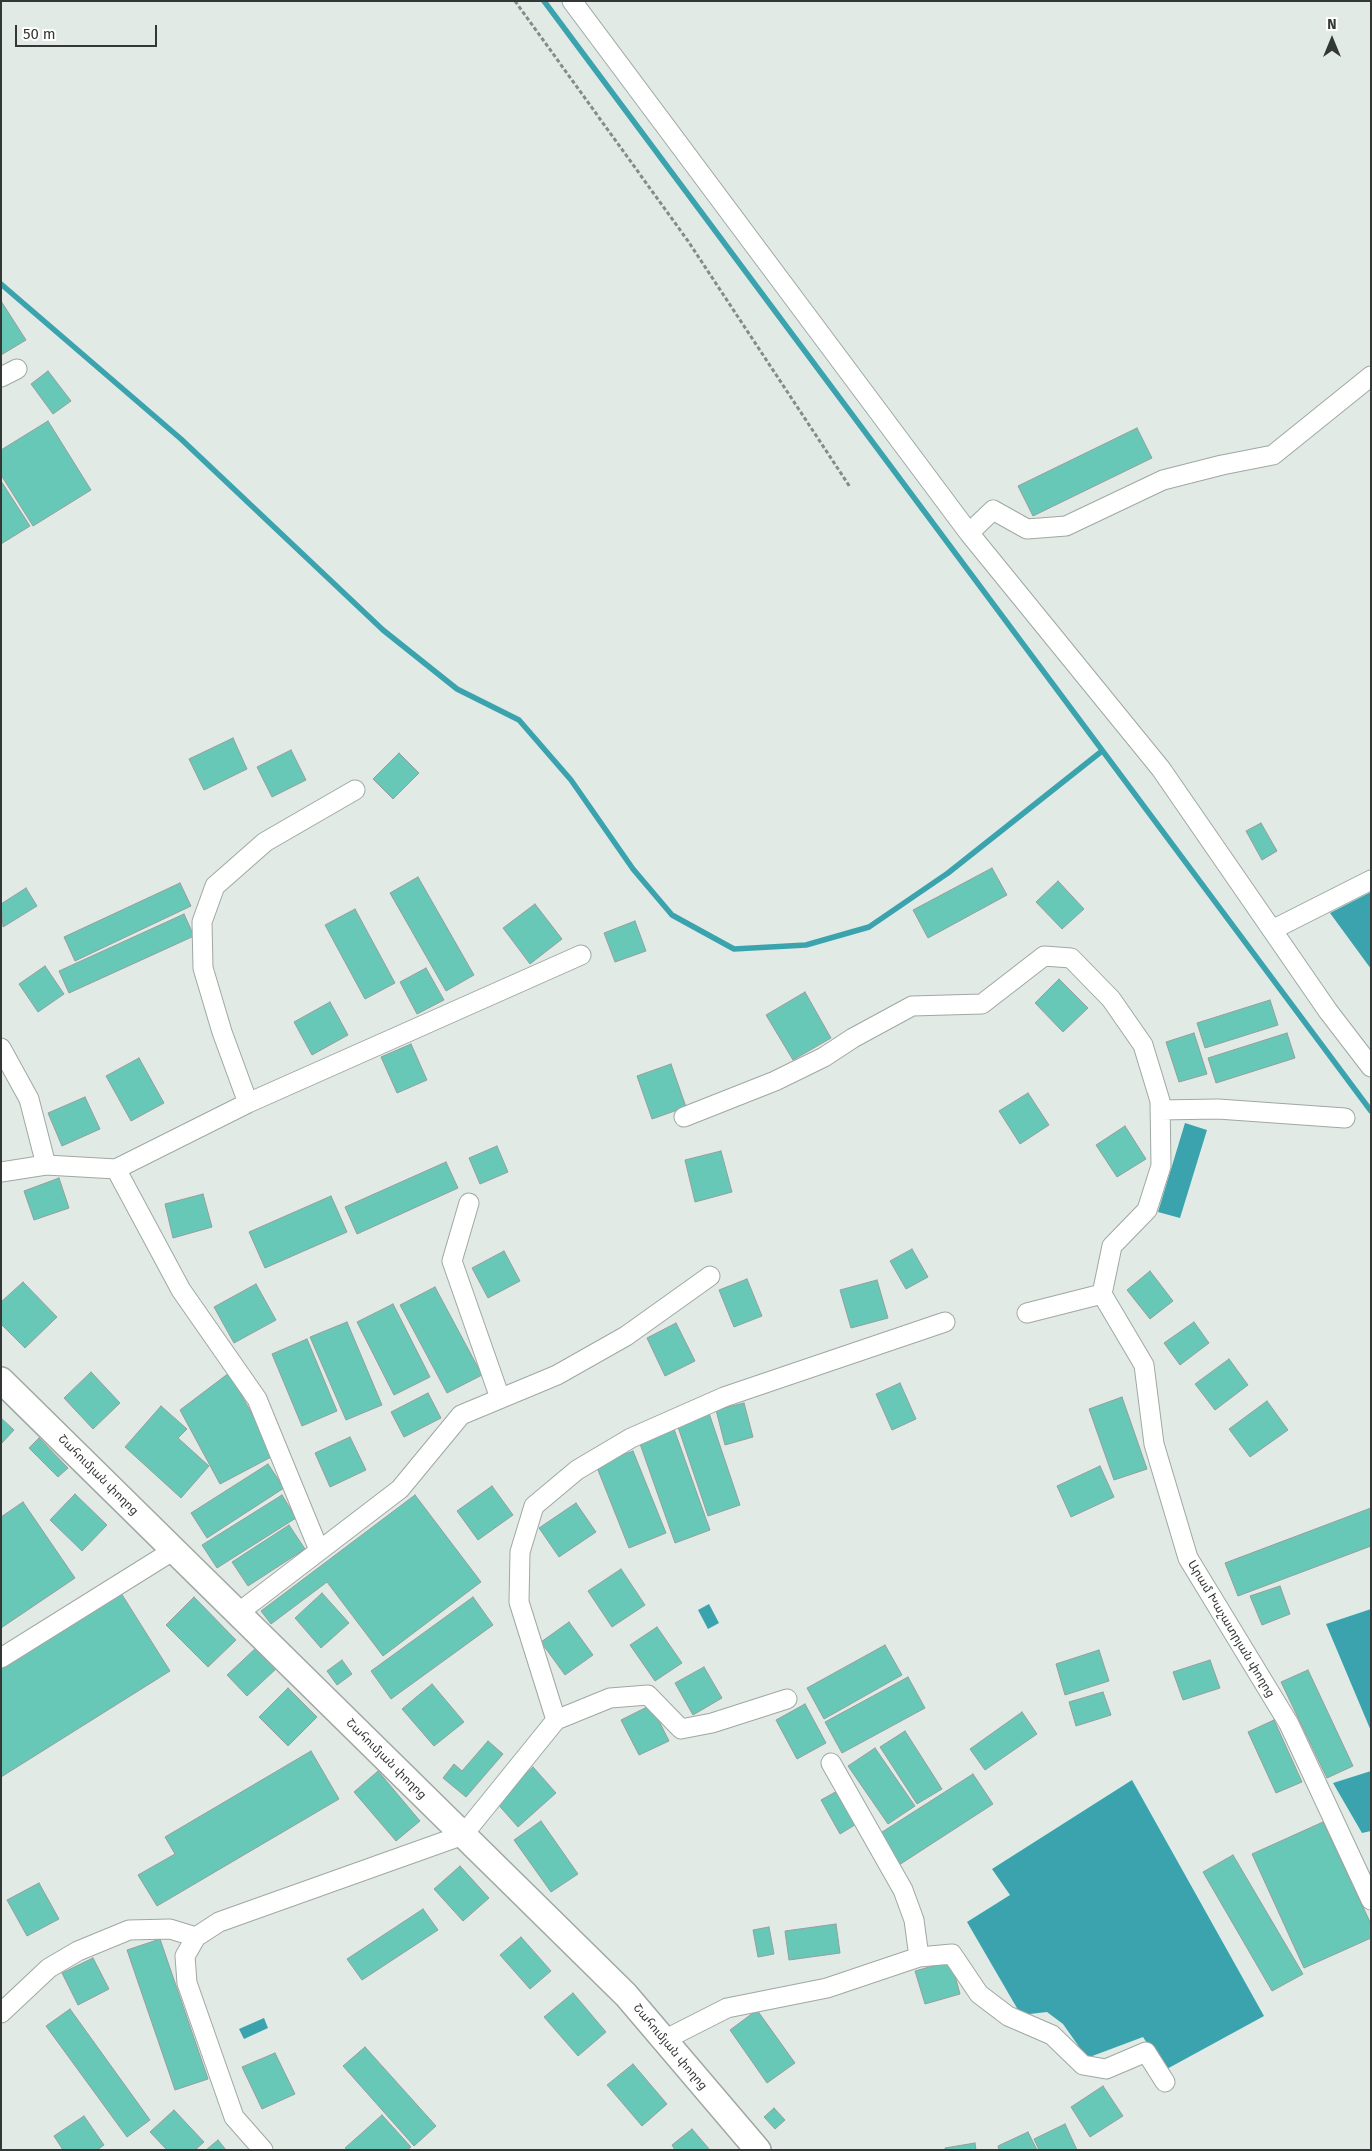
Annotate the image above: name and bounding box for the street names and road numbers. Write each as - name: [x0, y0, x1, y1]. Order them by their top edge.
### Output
- street label: Շահումյան փողոց: [55, 1432, 141, 1518]
- street label: Արամ Խաչատրյան փողոց: [1184, 1558, 1278, 1700]
- street label: Շահումյան փողոց: [343, 1716, 429, 1802]
- street label: Շահումյան փողոց: [630, 2001, 710, 2093]

